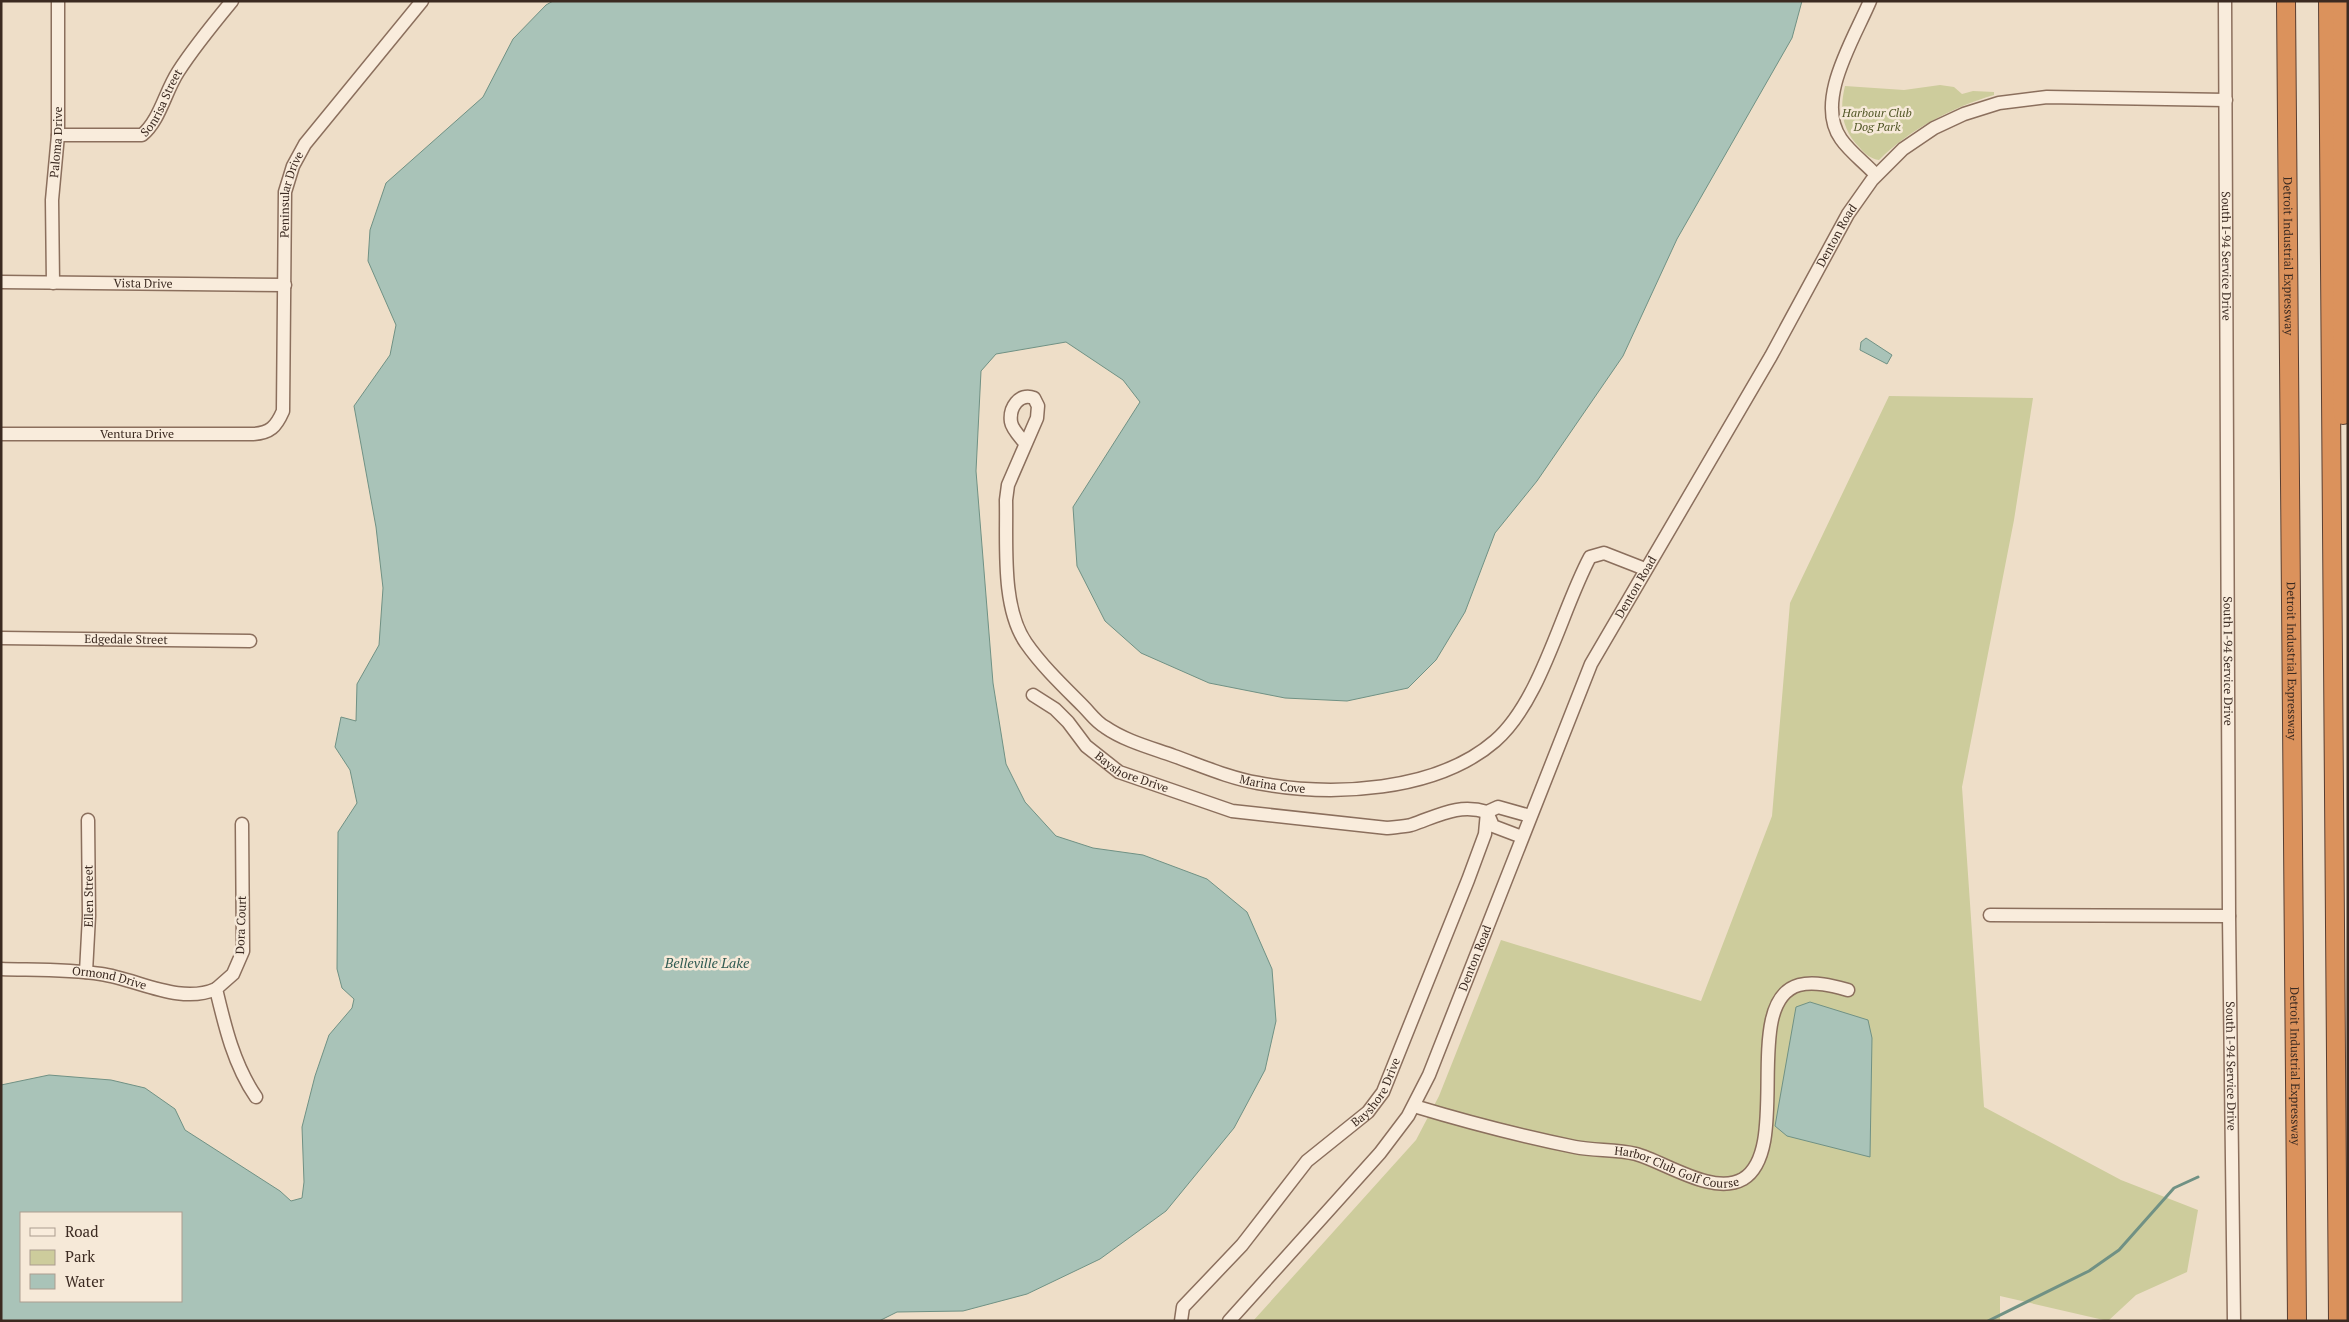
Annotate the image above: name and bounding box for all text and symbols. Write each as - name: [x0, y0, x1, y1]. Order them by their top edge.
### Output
- street label: Sonrisa Street: [137, 65, 185, 140]
- park label: Harbour Club Dog Park: [1841, 105, 1912, 134]
- street label: Paloma Drive: [46, 107, 65, 178]
- street label: Peninsular Drive: [277, 149, 307, 238]
- street label: Detroit Industrial Expressway: [2280, 177, 2297, 336]
- street label: South I-94 Service Drive: [2219, 191, 2234, 321]
- street label: Denton Road: [1813, 201, 1860, 269]
- street label: Vista Drive: [113, 275, 173, 291]
- street label: Ventura Drive: [100, 426, 174, 441]
- street label: Denton Road: [1611, 553, 1660, 621]
- street label: Detroit Industrial Expressway: [2284, 582, 2300, 741]
- street label: South I-94 Service Drive: [2221, 596, 2236, 726]
- street label: Edgedale Street: [84, 631, 168, 647]
- street label: Bayshore Drive: [1092, 748, 1171, 796]
- street label: Marina Cove: [1238, 771, 1306, 796]
- street label: Ellen Street: [80, 864, 96, 928]
- street label: Dora Court: [232, 895, 249, 955]
- street label: Denton Road: [1455, 922, 1494, 993]
- water label: Belleville Lake: [664, 953, 750, 972]
- street label: Ormond Drive: [71, 963, 148, 993]
- street label: Detroit Industrial Expressway: [2287, 987, 2304, 1146]
- street label: South I-94 Service Drive: [2223, 1001, 2240, 1131]
- street label: Bayshore Drive: [1348, 1055, 1403, 1130]
- street label: Harbor Club Golf Course: [1614, 1143, 1741, 1191]
- legend: [20, 1212, 182, 1302]
- text: Road: [65, 1221, 98, 1241]
- text: Park: [65, 1246, 95, 1266]
- text: Water: [65, 1271, 105, 1291]

